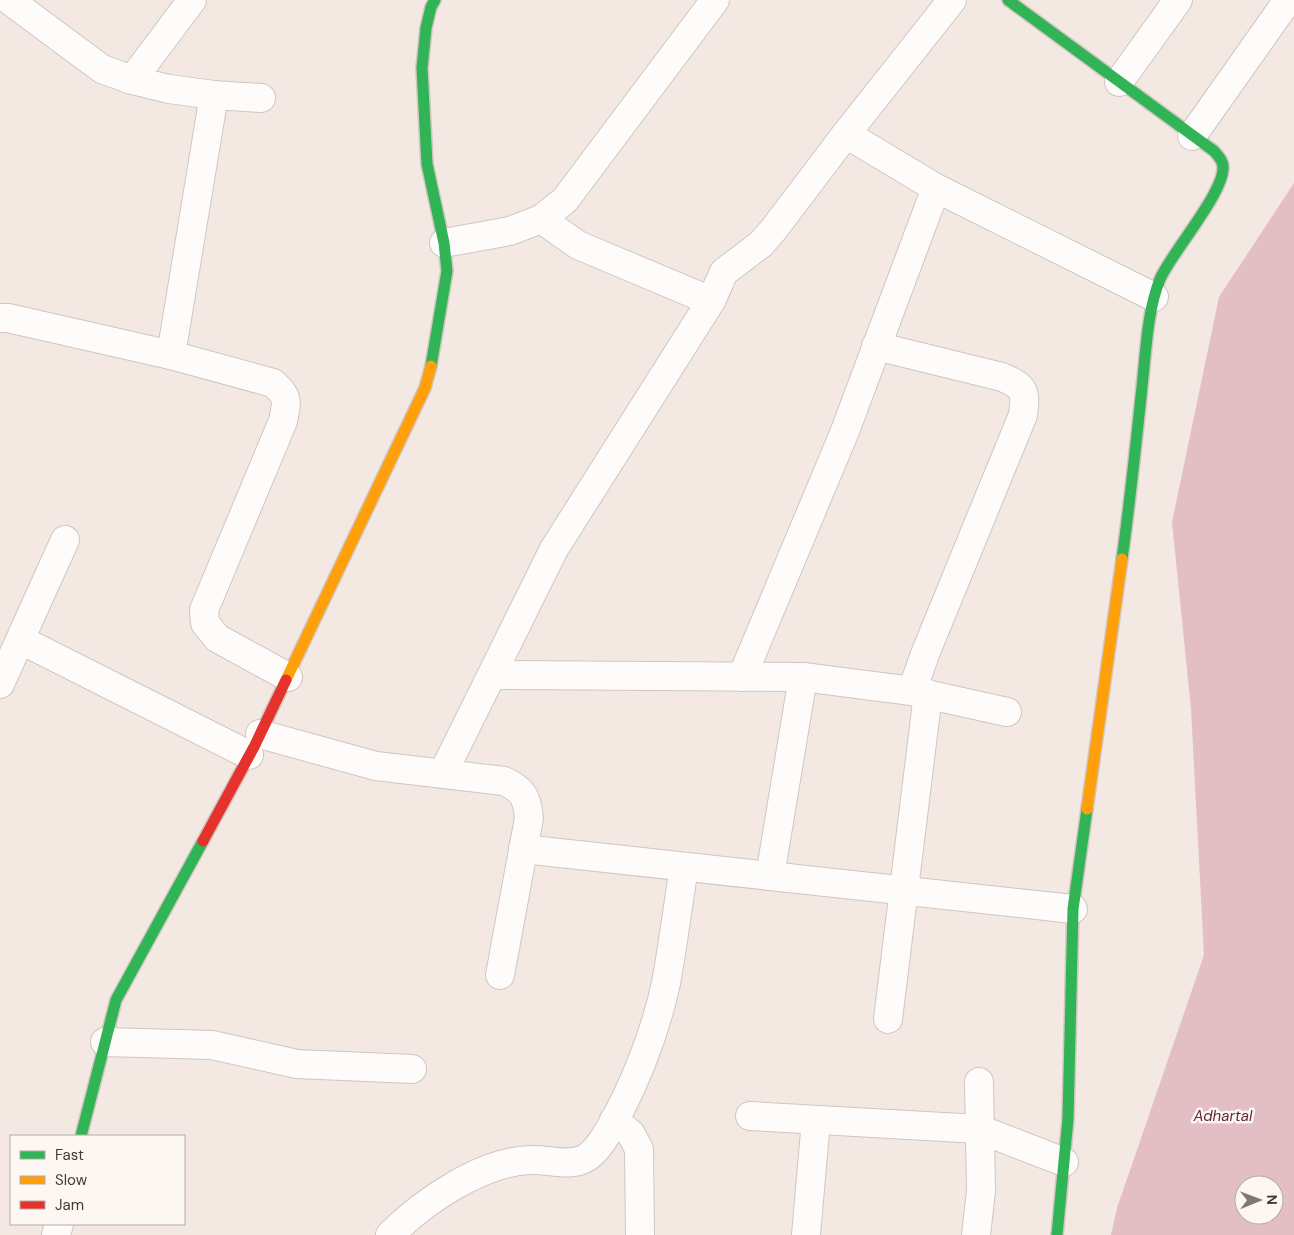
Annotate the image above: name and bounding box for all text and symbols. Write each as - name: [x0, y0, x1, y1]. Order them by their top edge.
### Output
- water label: Adhartal: [1193, 1106, 1253, 1126]
- legend: [10, 1135, 185, 1225]
- text: Fast: [55, 1145, 84, 1165]
- text: Slow: [55, 1170, 88, 1190]
- north arrow: [1234, 1175, 1284, 1225]
- text: Jam: [55, 1195, 84, 1215]
- text: N: [1263, 1195, 1281, 1205]

